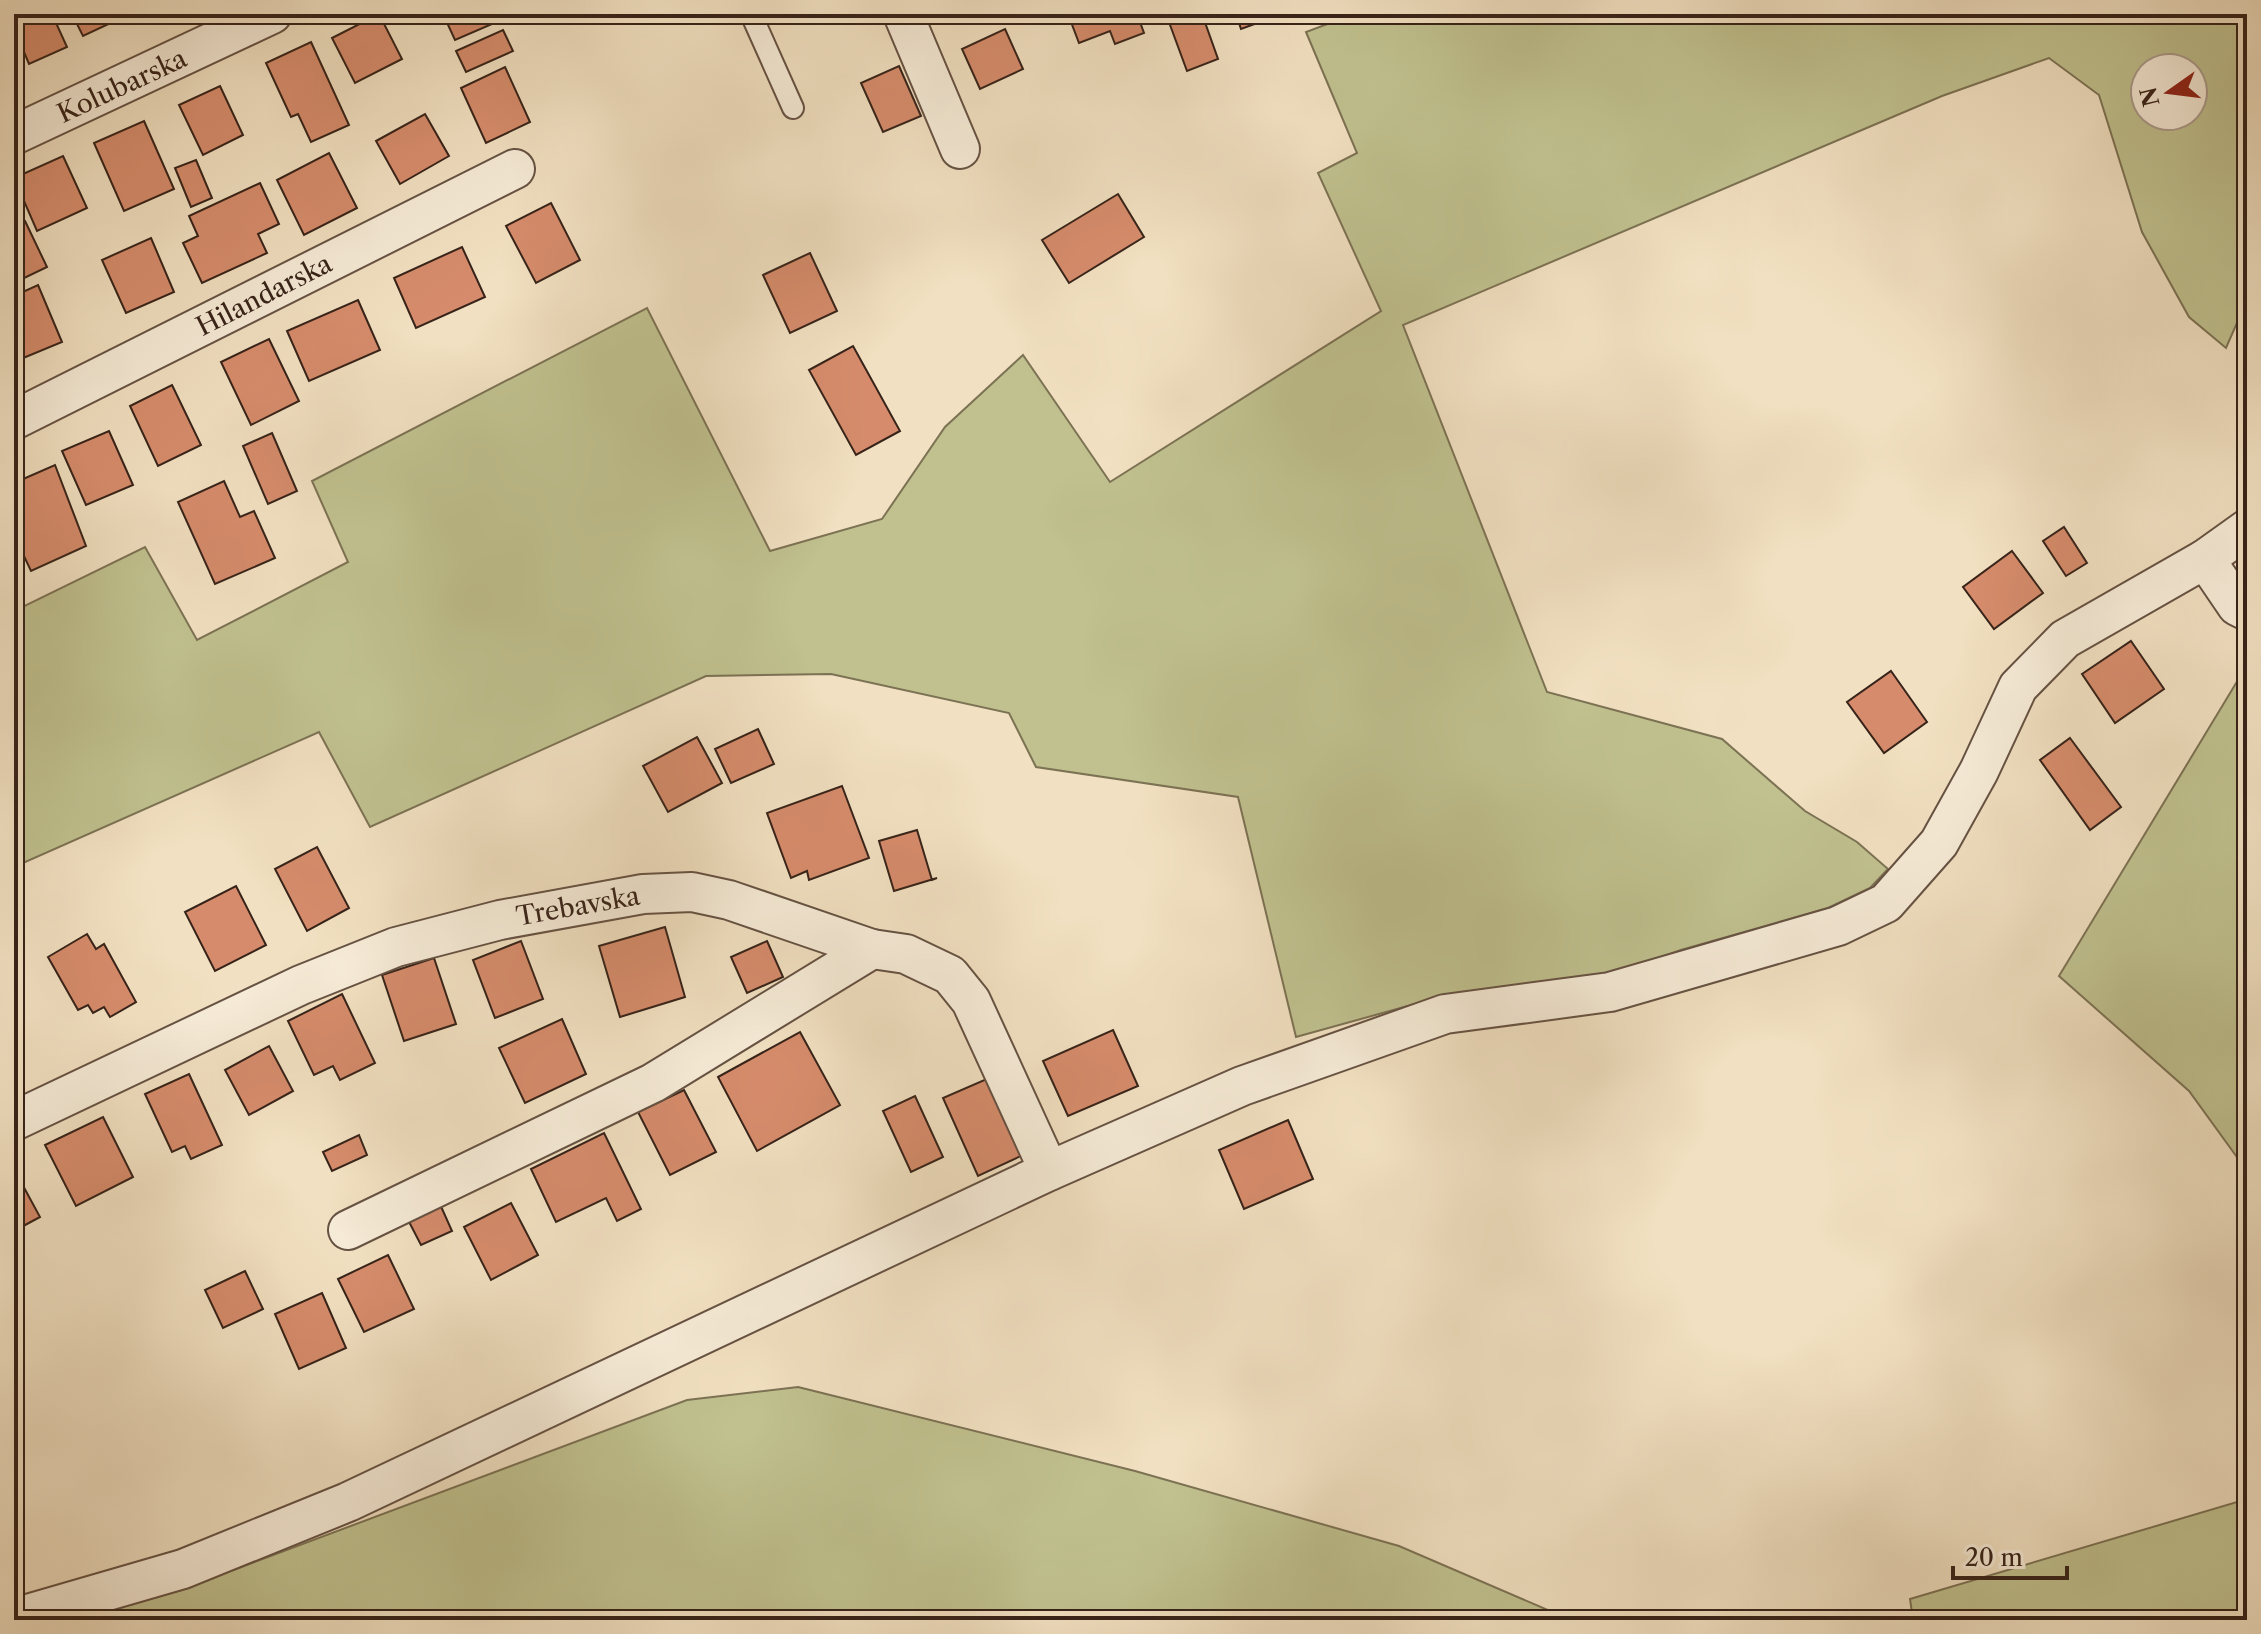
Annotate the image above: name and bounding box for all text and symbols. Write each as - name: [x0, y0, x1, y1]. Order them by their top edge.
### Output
- street label: Kolubarska: [52, 42, 192, 130]
- north arrow: [2129, 52, 2209, 132]
- text: N: [2135, 84, 2165, 109]
- street label: Hilandarska: [191, 247, 337, 343]
- street label: Trebavska: [514, 879, 643, 933]
- scale bar: [1953, 1530, 2067, 1580]
- text: 20 m: [1965, 1543, 2023, 1572]

